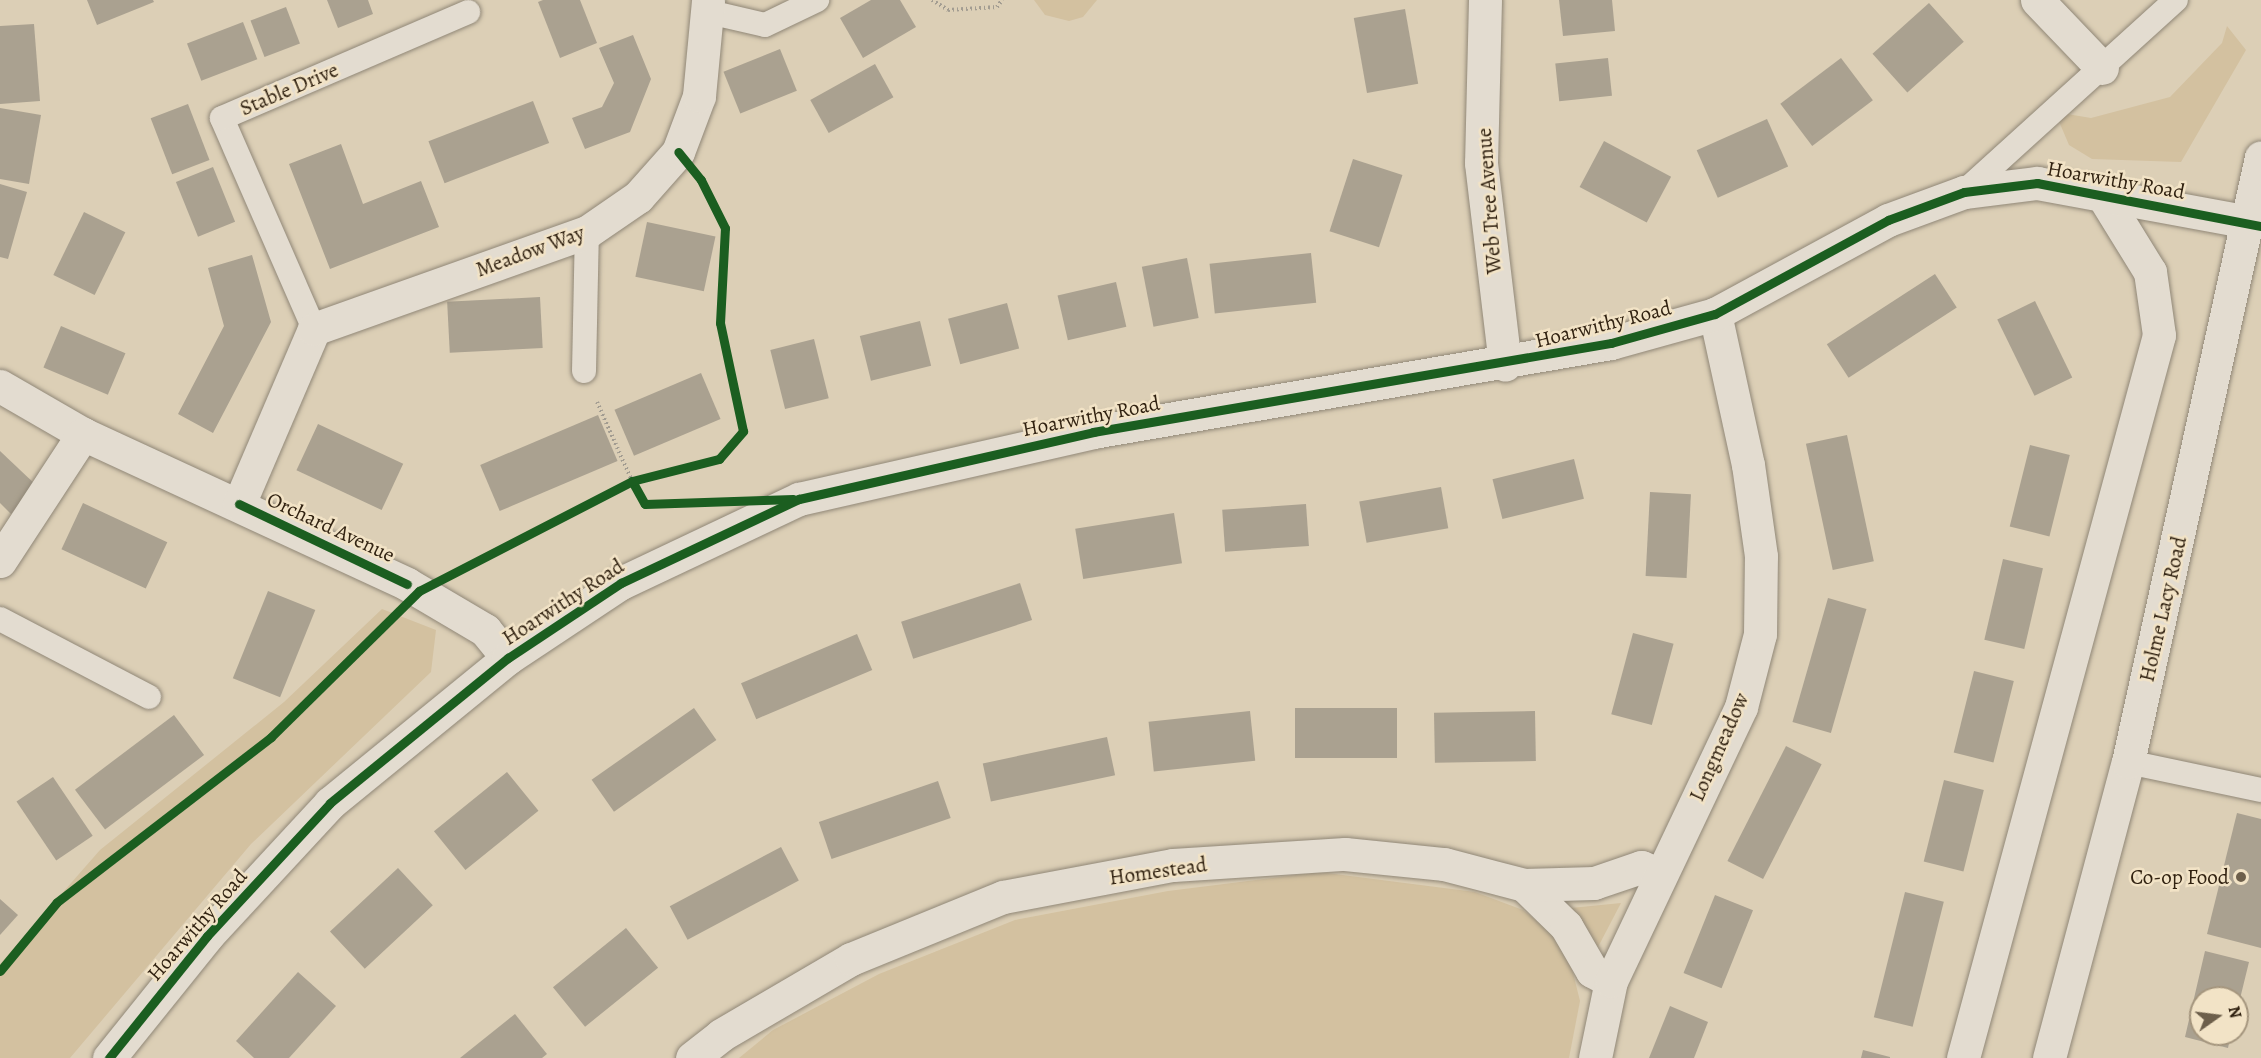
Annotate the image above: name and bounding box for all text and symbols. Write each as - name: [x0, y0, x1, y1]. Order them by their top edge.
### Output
- street label: Stable Drive: [236, 57, 342, 121]
- street label: Web Tree Avenue: [1471, 127, 1507, 275]
- street label: Hoarwithy Road: [2045, 155, 2187, 205]
- street label: Meadow Way: [472, 220, 588, 282]
- street label: Hoarwithy Road: [1532, 295, 1674, 353]
- street label: Hoarwithy Road: [1020, 390, 1162, 442]
- street label: Orchard Avenue: [263, 486, 399, 568]
- street label: Holme Lacy Road: [2134, 534, 2192, 684]
- street label: Hoarwithy Road: [498, 553, 628, 651]
- street label: Longmeadow: [1684, 689, 1754, 805]
- street label: Homestead: [1107, 852, 1209, 890]
- street label: Hoarwithy Road: [142, 864, 252, 986]
- place label: Co-op Food: [2130, 864, 2229, 890]
- marker: Co-op Food: [2234, 870, 2248, 884]
- north arrow: [2189, 986, 2249, 1046]
- text: N: [2222, 1004, 2247, 1020]

